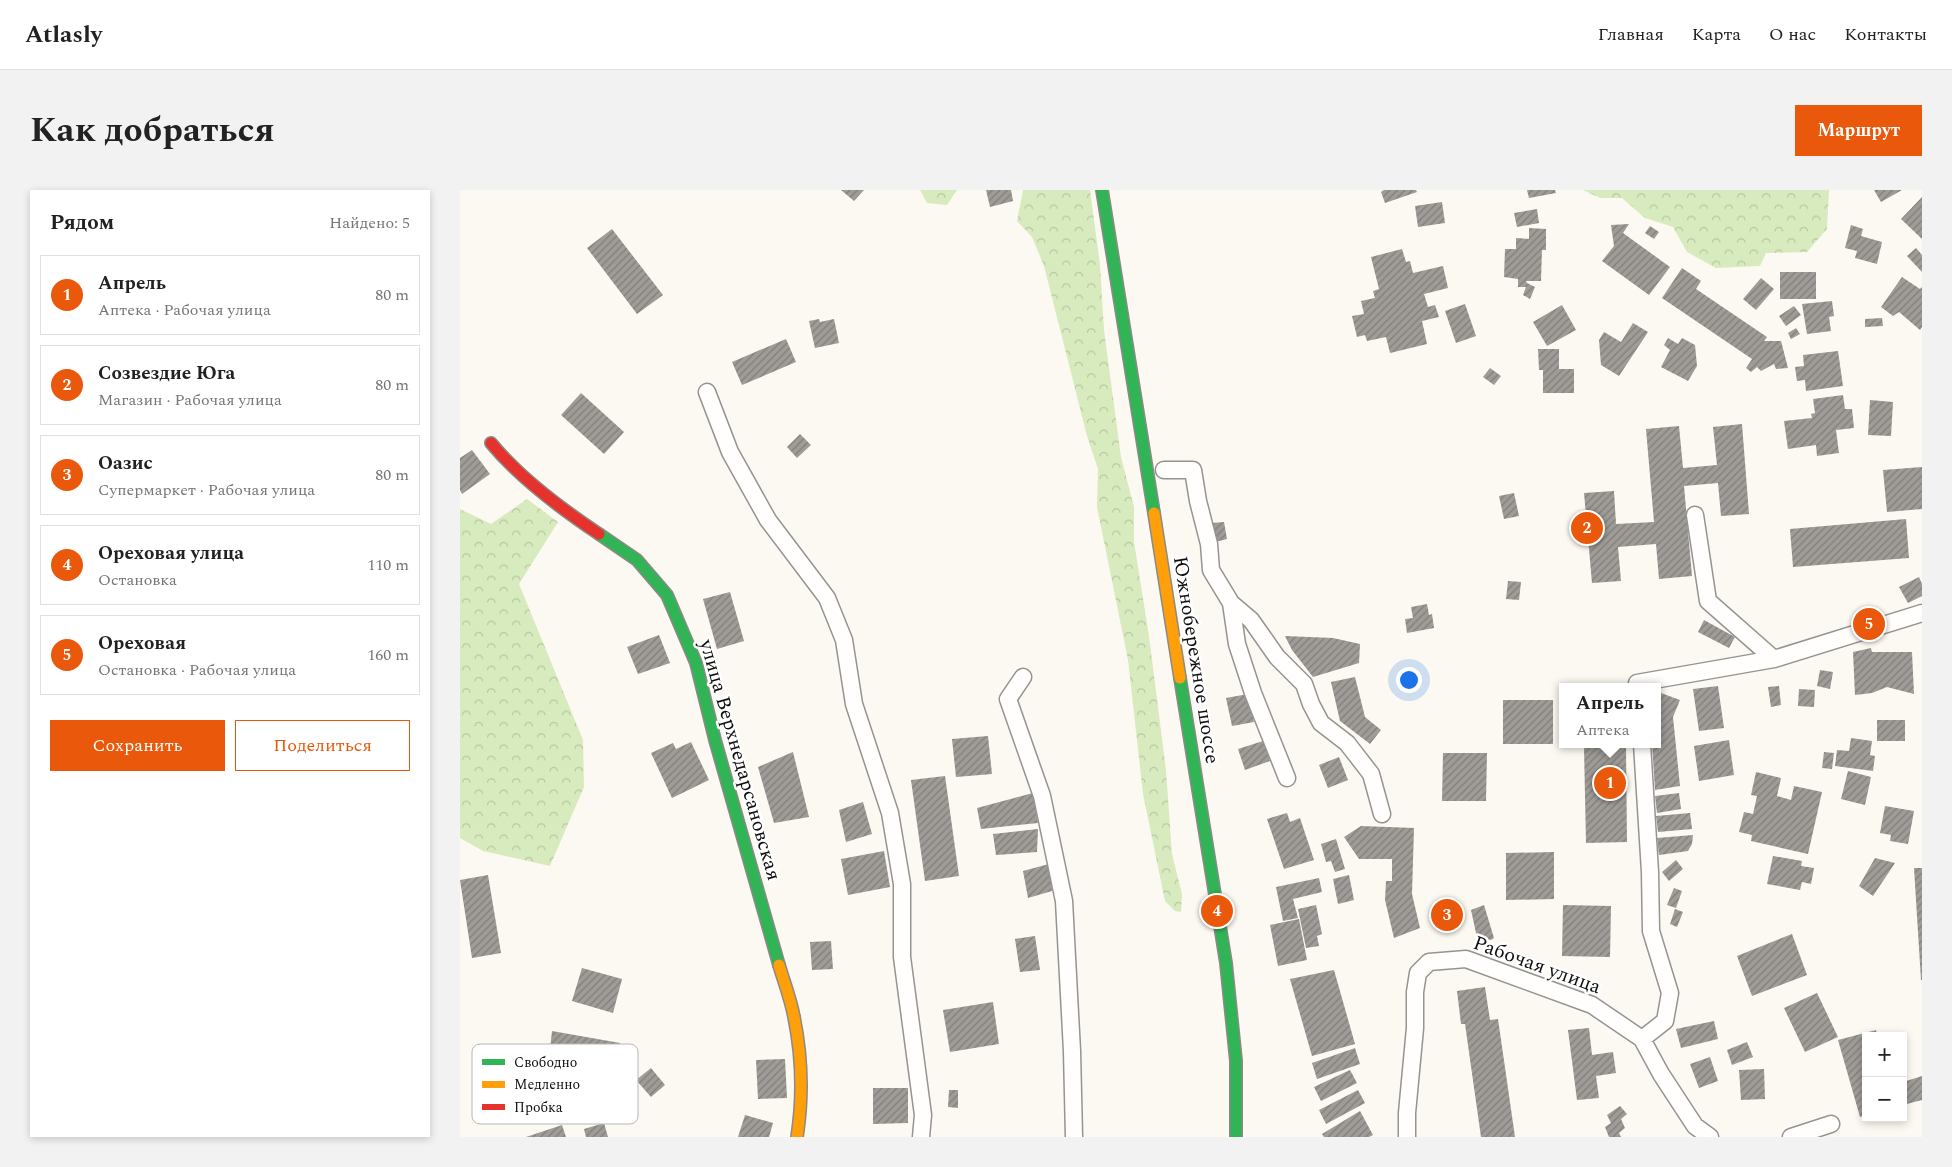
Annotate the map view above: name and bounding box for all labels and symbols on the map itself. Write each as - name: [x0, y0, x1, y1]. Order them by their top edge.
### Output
- pin: 2: [1571, 509, 1603, 547]
- street label: Южнобережное шоссе: [1165, 554, 1227, 766]
- pin: 5: [1853, 605, 1885, 643]
- street label: улица Верхнедарсановская: [691, 635, 789, 884]
- your location: [1396, 667, 1422, 693]
- pin: 1: [1594, 764, 1626, 802]
- pin: 4: [1201, 892, 1233, 930]
- pin: 3: [1431, 896, 1463, 934]
- street label: Рабочая улица: [1469, 928, 1605, 1002]
- legend: [472, 1044, 638, 1124]
- text: Свободно: [514, 1052, 577, 1073]
- text: Медленно: [514, 1074, 580, 1095]
- text: Пробка: [514, 1097, 563, 1118]

